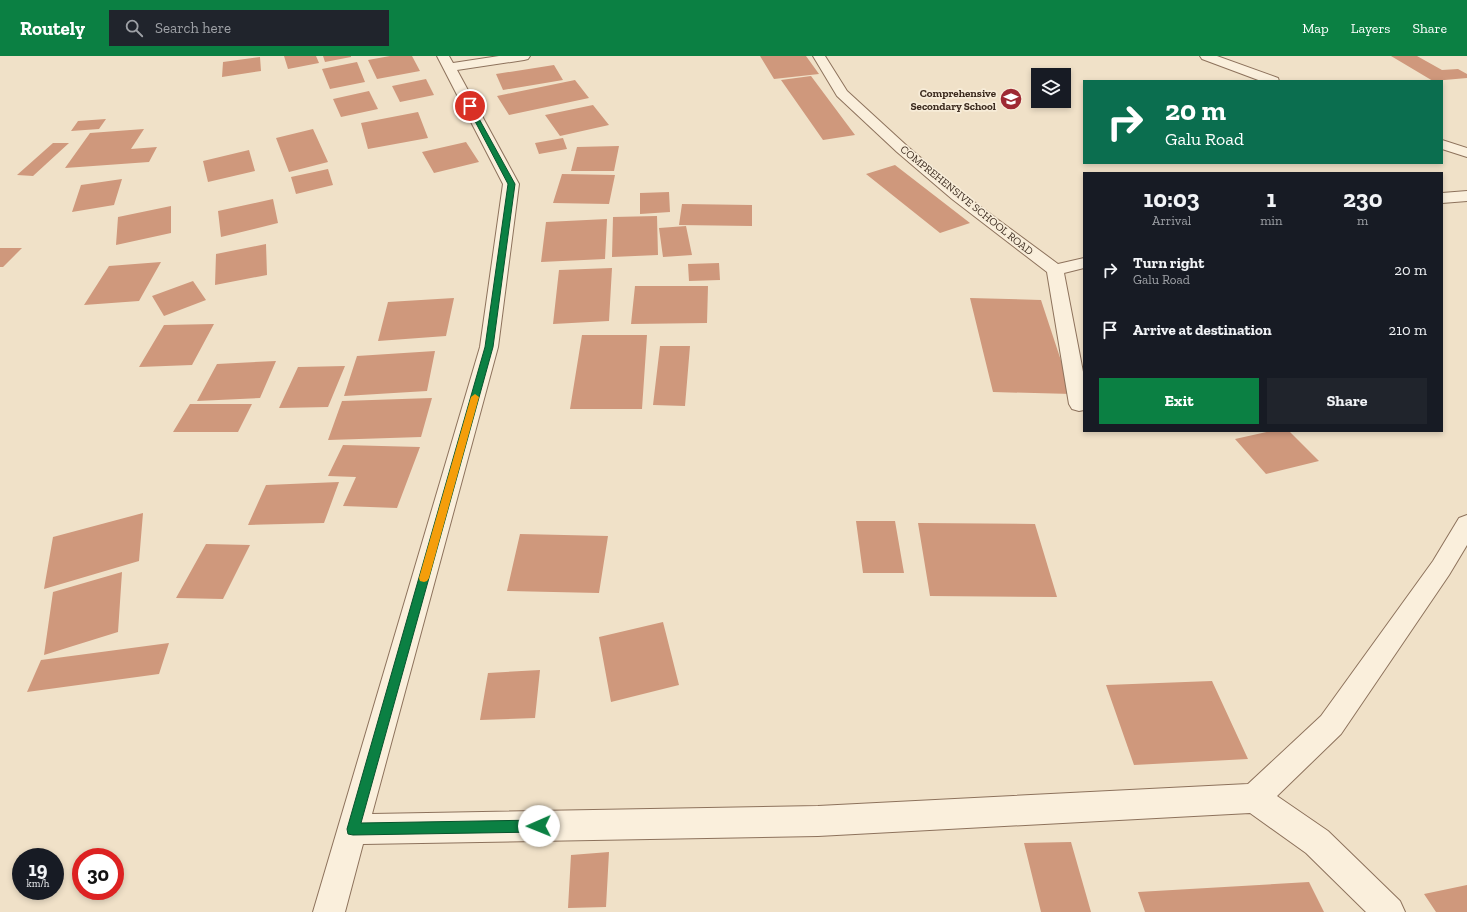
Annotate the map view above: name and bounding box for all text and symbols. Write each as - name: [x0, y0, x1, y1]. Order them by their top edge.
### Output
- search box: [109, 10, 389, 46]
- text: Routely: [20, 17, 85, 40]
- icon: search: [123, 17, 145, 39]
- text: Search here: [155, 19, 231, 37]
- text: Map: [1302, 20, 1329, 37]
- text: Layers: [1351, 20, 1390, 37]
- text: Share: [1412, 20, 1447, 37]
- map controls: [1031, 68, 1071, 108]
- button: layers: [1031, 68, 1071, 108]
- school or university icon: Comprehensive Secondary School: [998, 86, 1024, 112]
- place label: Comprehensive Secondary School: [910, 87, 997, 113]
- pin: [453, 89, 487, 123]
- text: 20 m: [1165, 94, 1226, 127]
- icon: arrive: [459, 95, 481, 117]
- icon: right: [1099, 96, 1151, 148]
- text: Galu Road: [1165, 128, 1244, 150]
- street label: COMPREHENSIVE SCHOOL ROAD: [898, 143, 1036, 258]
- text: 10:03: [1144, 184, 1200, 213]
- text: 1: [1266, 184, 1276, 213]
- text: 230: [1343, 184, 1382, 213]
- text: Arrival: [1152, 213, 1191, 228]
- text: min: [1260, 213, 1282, 228]
- text: m: [1357, 213, 1368, 228]
- text: Turn right: [1133, 254, 1204, 272]
- icon: right: [1099, 259, 1121, 281]
- text: 20 m: [1394, 261, 1427, 279]
- text: Galu Road: [1133, 272, 1190, 287]
- icon: arrive: [1099, 319, 1121, 341]
- text: Arrive at destination: [1133, 321, 1272, 339]
- text: 210 m: [1389, 321, 1427, 339]
- button: Exit: [1099, 378, 1259, 424]
- button: Share: [1267, 378, 1427, 424]
- position arrow: [518, 805, 560, 847]
- speed limit sign: 30: [72, 848, 124, 900]
- text: 19: [29, 857, 47, 881]
- text: km/h: [27, 878, 49, 890]

